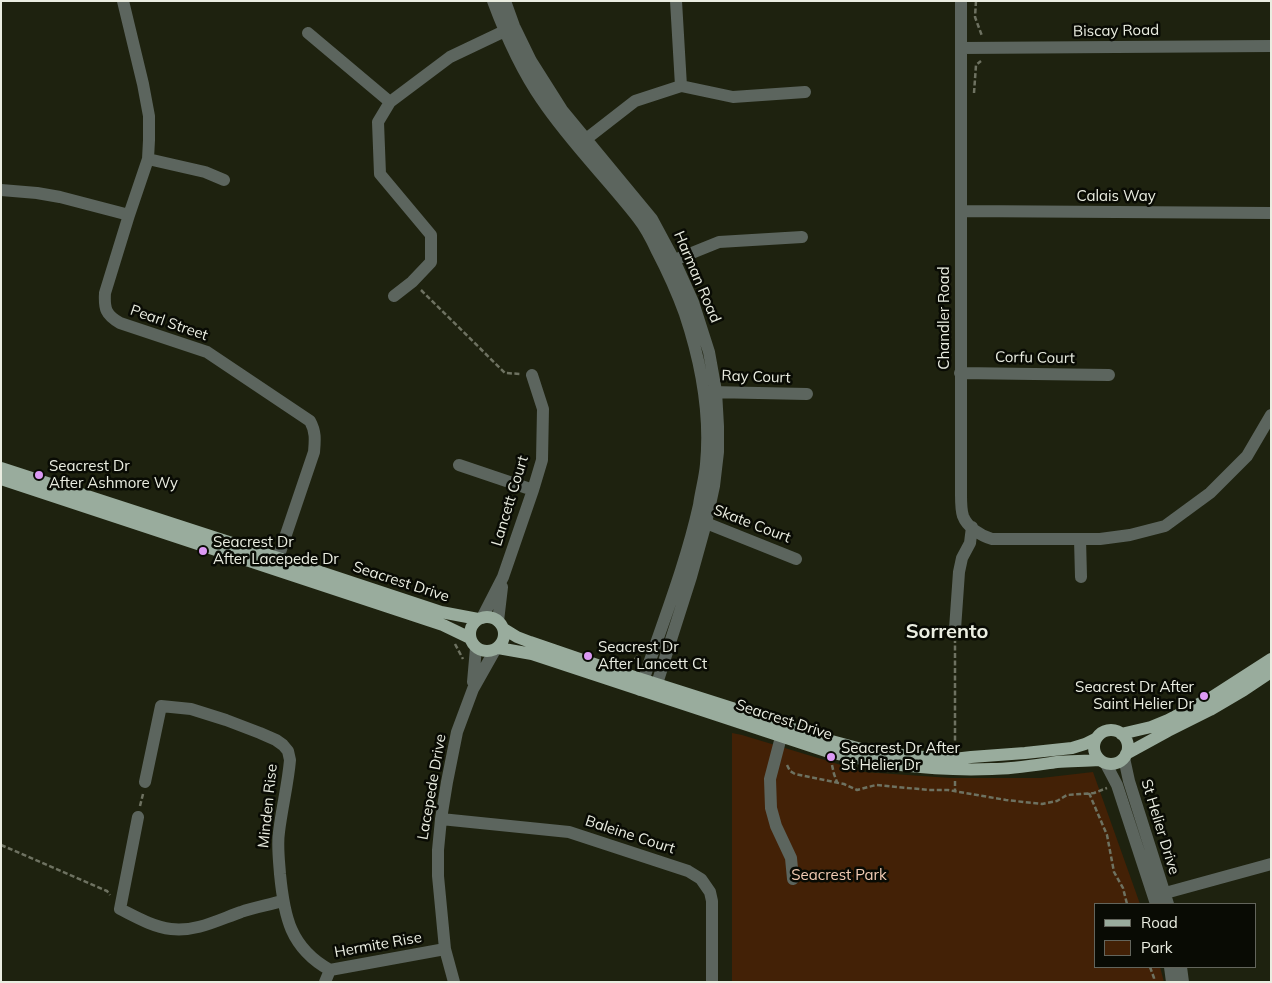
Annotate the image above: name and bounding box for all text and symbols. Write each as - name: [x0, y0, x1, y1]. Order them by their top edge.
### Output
- street label: Biscay Road: [1073, 21, 1159, 41]
- street label: Calais Way: [1076, 187, 1156, 205]
- street label: Harman Road: [670, 229, 724, 325]
- street label: Chandler Road: [935, 266, 953, 370]
- street label: Pearl Street: [128, 301, 210, 345]
- street label: Corfu Court: [995, 348, 1075, 368]
- street label: Ray Court: [721, 367, 791, 387]
- street label: Lancett Court: [488, 454, 532, 548]
- place label: Seacrest Dr After Ashmore Wy: [49, 457, 178, 492]
- marker: Seacrest Dr After Ashmore Wy: [33, 469, 45, 481]
- street label: Skate Court: [711, 501, 793, 547]
- place label: Seacrest Dr After Lacepede Dr: [213, 533, 339, 568]
- marker: Seacrest Dr After Lacepede Dr: [197, 545, 209, 557]
- street label: Seacrest Drive: [351, 558, 451, 606]
- district label: Sorrento: [906, 620, 988, 644]
- place label: Seacrest Dr After Lancett Ct: [598, 638, 707, 673]
- marker: Seacrest Dr After Lancett Ct: [582, 650, 594, 662]
- place label: Seacrest Dr After Saint Helier Dr: [1075, 678, 1194, 713]
- marker: Seacrest Dr After Saint Helier Dr: [1198, 690, 1210, 702]
- street label: Seacrest Drive: [734, 696, 834, 744]
- street label: Lacepede Drive: [414, 733, 450, 841]
- place label: Seacrest Dr After St Helier Dr: [841, 739, 960, 774]
- marker: Seacrest Dr After St Helier Dr: [825, 751, 837, 763]
- street label: Minden Rise: [255, 763, 281, 849]
- street label: St Helier Drive: [1137, 777, 1183, 877]
- street label: Baleine Court: [583, 812, 677, 858]
- park label: Seacrest Park: [791, 866, 887, 884]
- legend: [1094, 903, 1257, 968]
- text: Road: [1141, 913, 1178, 932]
- street label: Hermite Rise: [333, 928, 423, 962]
- text: Park: [1141, 938, 1173, 957]

